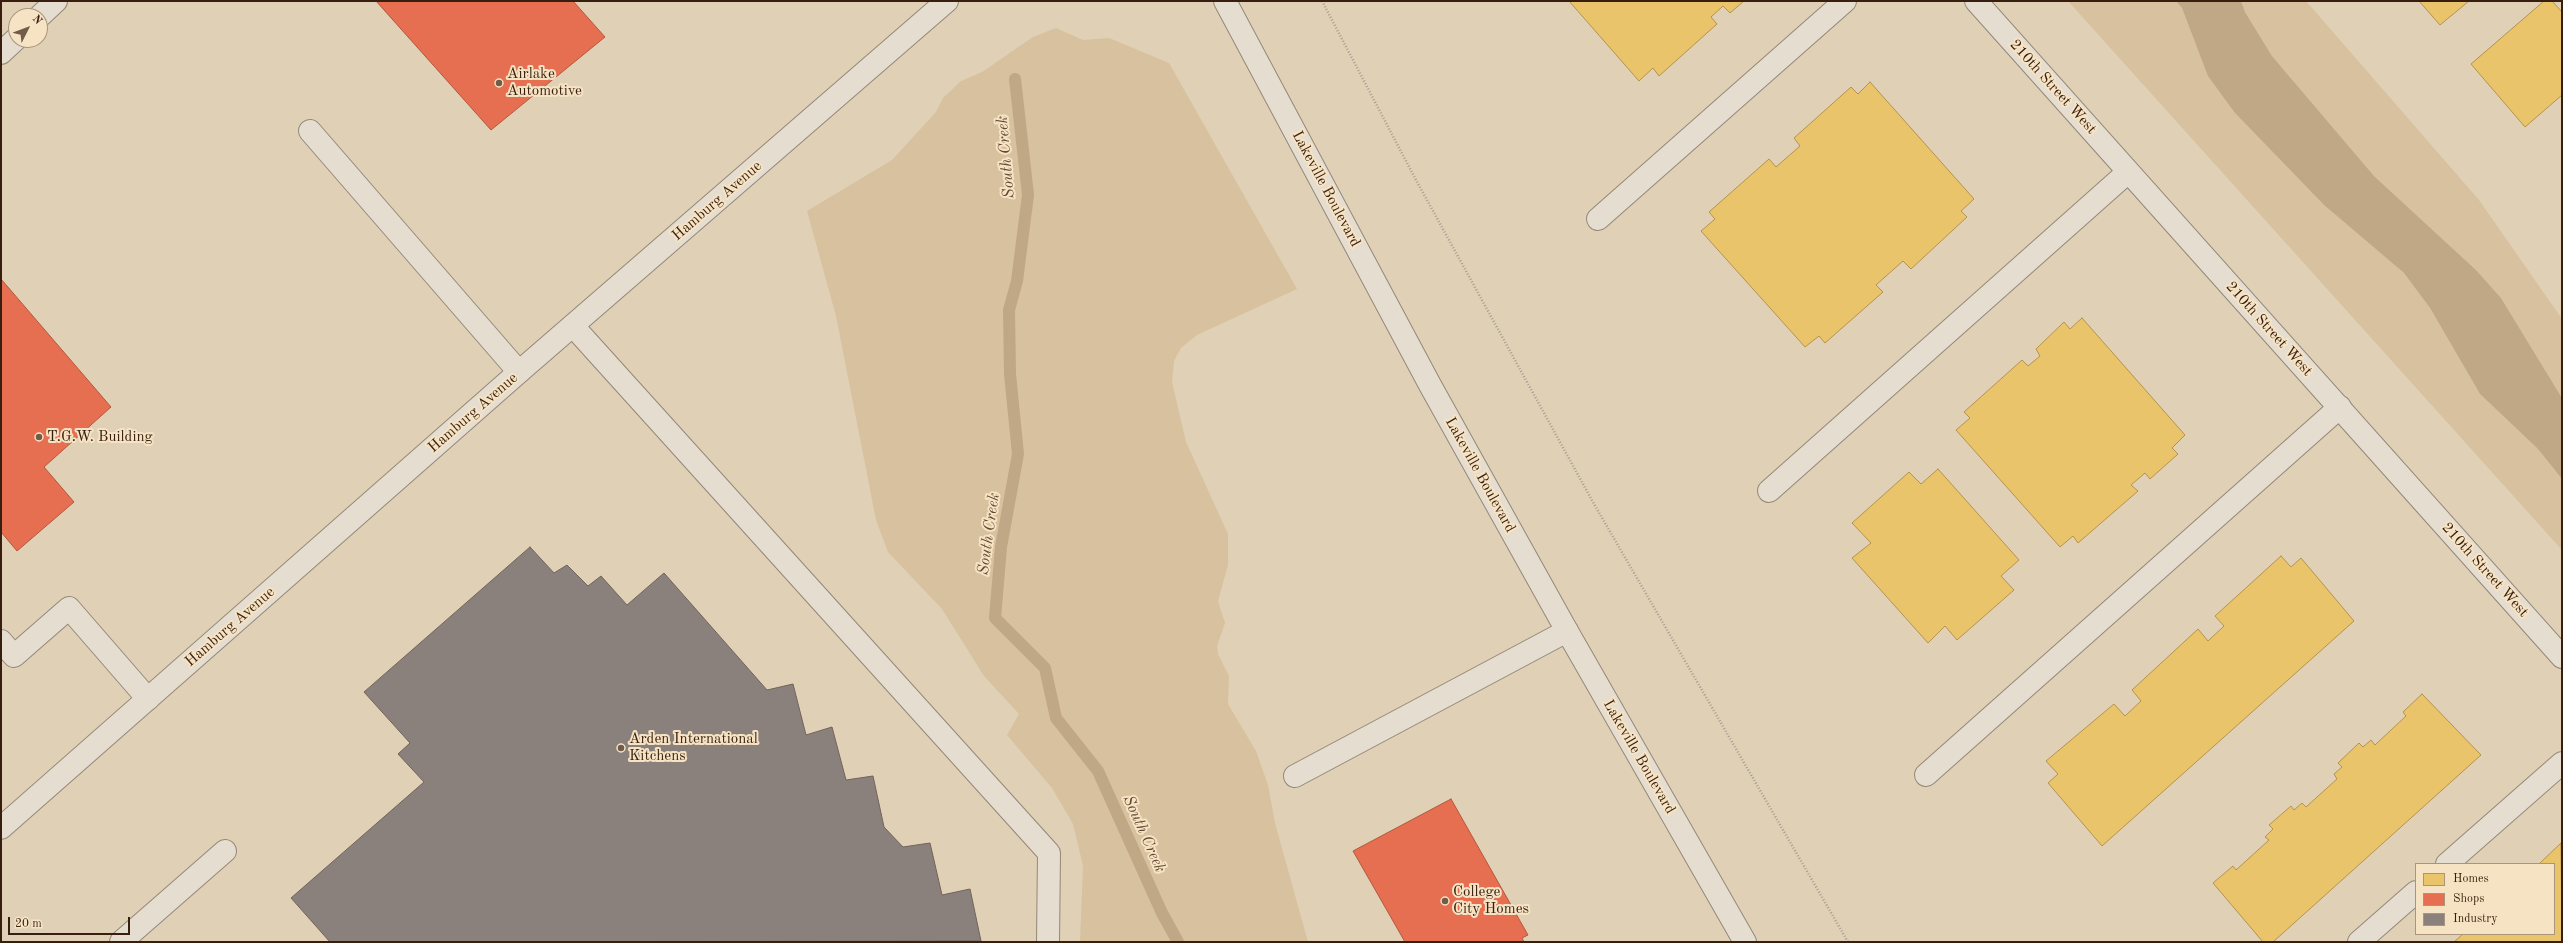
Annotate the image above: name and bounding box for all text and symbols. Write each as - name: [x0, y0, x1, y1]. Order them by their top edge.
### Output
- north arrow: [8, 8, 48, 48]
- text: N: [30, 14, 43, 27]
- street label: 210th Street West: [2006, 36, 2100, 138]
- place label: Airlake Automotive: [507, 65, 582, 100]
- marker: Airlake Automotive: [494, 78, 504, 88]
- water label: South Creek: [993, 115, 1019, 199]
- street label: Lakeville Boulevard: [1288, 128, 1364, 250]
- street label: Hamburg Avenue: [668, 157, 766, 245]
- street label: 210th Street West: [2222, 278, 2316, 380]
- street label: Hamburg Avenue: [424, 369, 522, 457]
- street label: Lakeville Boulevard: [1441, 414, 1519, 536]
- place label: T.G.W. Building: [47, 428, 153, 446]
- marker: T.G.W. Building: [34, 432, 44, 442]
- water label: South Creek: [974, 492, 1004, 576]
- street label: 210th Street West: [2438, 519, 2532, 621]
- street label: Hamburg Avenue: [181, 583, 279, 671]
- street label: Lakeville Boulevard: [1599, 697, 1679, 817]
- place label: Arden International Kitchens: [629, 730, 758, 765]
- marker: Arden International Kitchens: [616, 743, 626, 753]
- water label: South Creek: [1118, 792, 1170, 876]
- legend: [2415, 863, 2555, 935]
- text: Homes: [2453, 873, 2489, 885]
- place label: College City Homes: [1453, 883, 1529, 918]
- text: Shops: [2453, 893, 2484, 905]
- marker: College City Homes: [1440, 896, 1450, 906]
- scale bar: [10, 909, 132, 935]
- text: Industry: [2453, 913, 2498, 925]
- text: 20 m: [15, 918, 42, 930]

